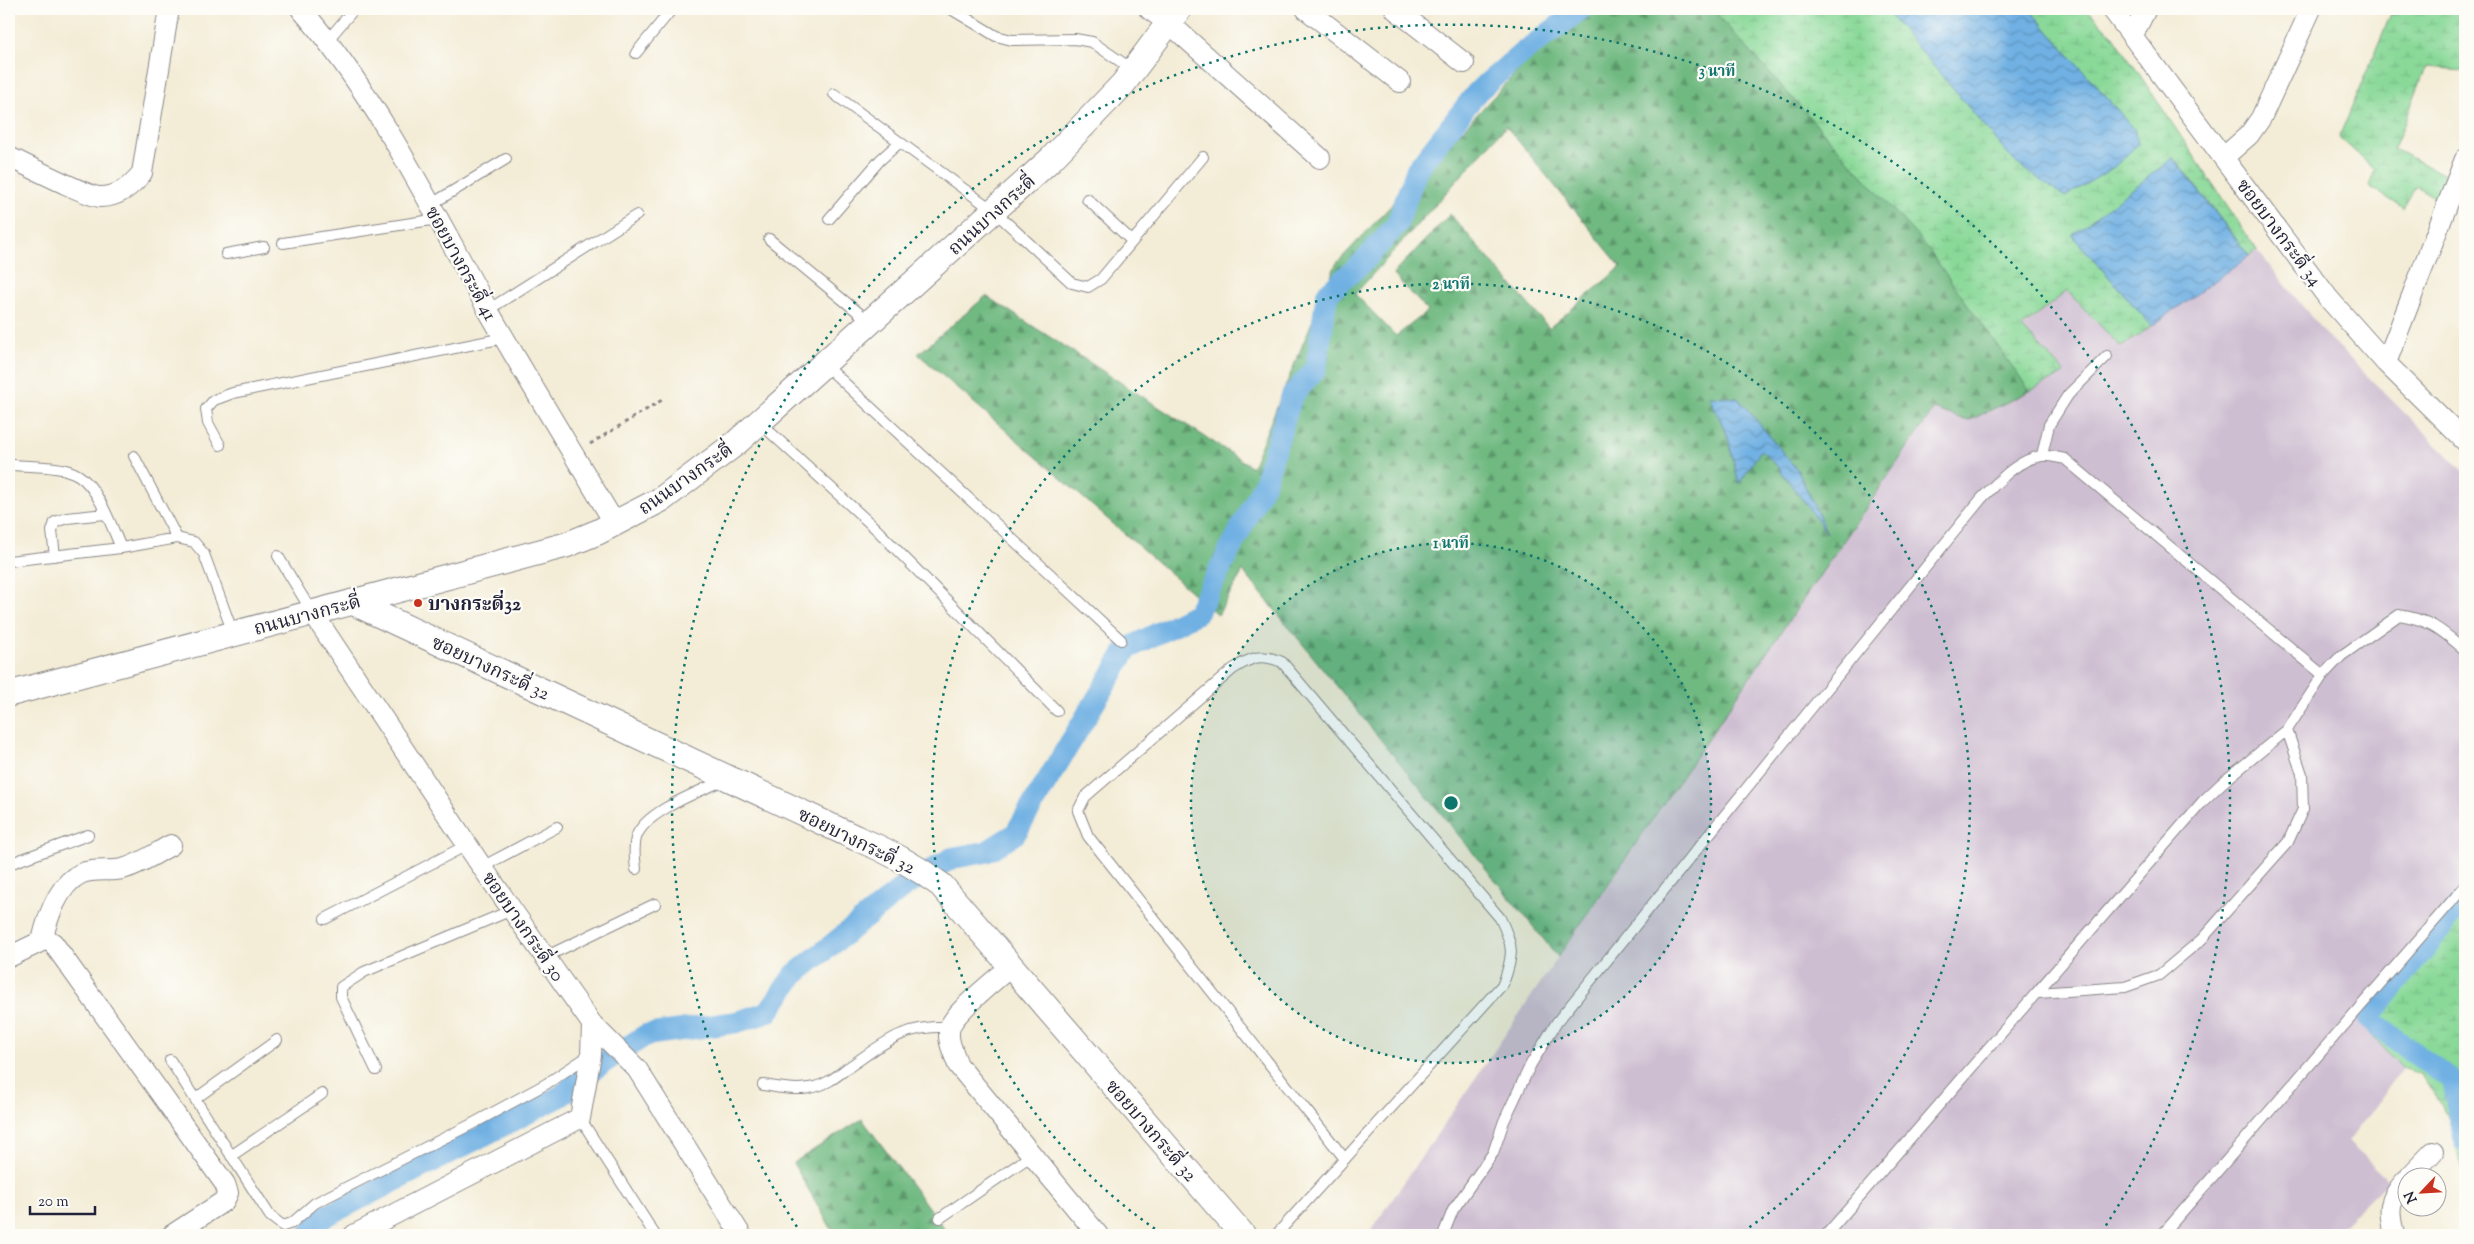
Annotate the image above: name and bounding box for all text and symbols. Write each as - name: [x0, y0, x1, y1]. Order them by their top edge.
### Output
- text: 3 นาที: [1699, 62, 1735, 83]
- street label: ถนนบางกระดี่: [941, 167, 1042, 263]
- street label: ซอยบางกระดี่ 34: [2229, 172, 2330, 293]
- street label: ซอยบางกระดี่ 41: [417, 201, 505, 327]
- text: 2 นาที: [1432, 275, 1470, 296]
- street label: ถนนบางกระดี่: [632, 435, 739, 523]
- text: 1 นาที: [1433, 534, 1469, 555]
- street label: ถนนบางกระดี่: [250, 586, 364, 644]
- place label: บางกระดี่32: [428, 589, 521, 619]
- marker: บางกระดี่32: [412, 597, 424, 609]
- street label: ซอยบางกระดี่ 32: [426, 627, 555, 709]
- centre of rings: [1442, 794, 1460, 812]
- street label: ซอยบางกระดี่ 32: [793, 799, 921, 882]
- street label: ซอยบางกระดี่ 30: [474, 865, 572, 988]
- street label: ซอยบางกระดี่ 32: [1098, 1073, 1204, 1189]
- north arrow: [2396, 1166, 2446, 1216]
- scale bar: [30, 1184, 95, 1216]
- text: N: [2401, 1187, 2423, 1206]
- text: 20 m: [38, 1192, 69, 1213]

